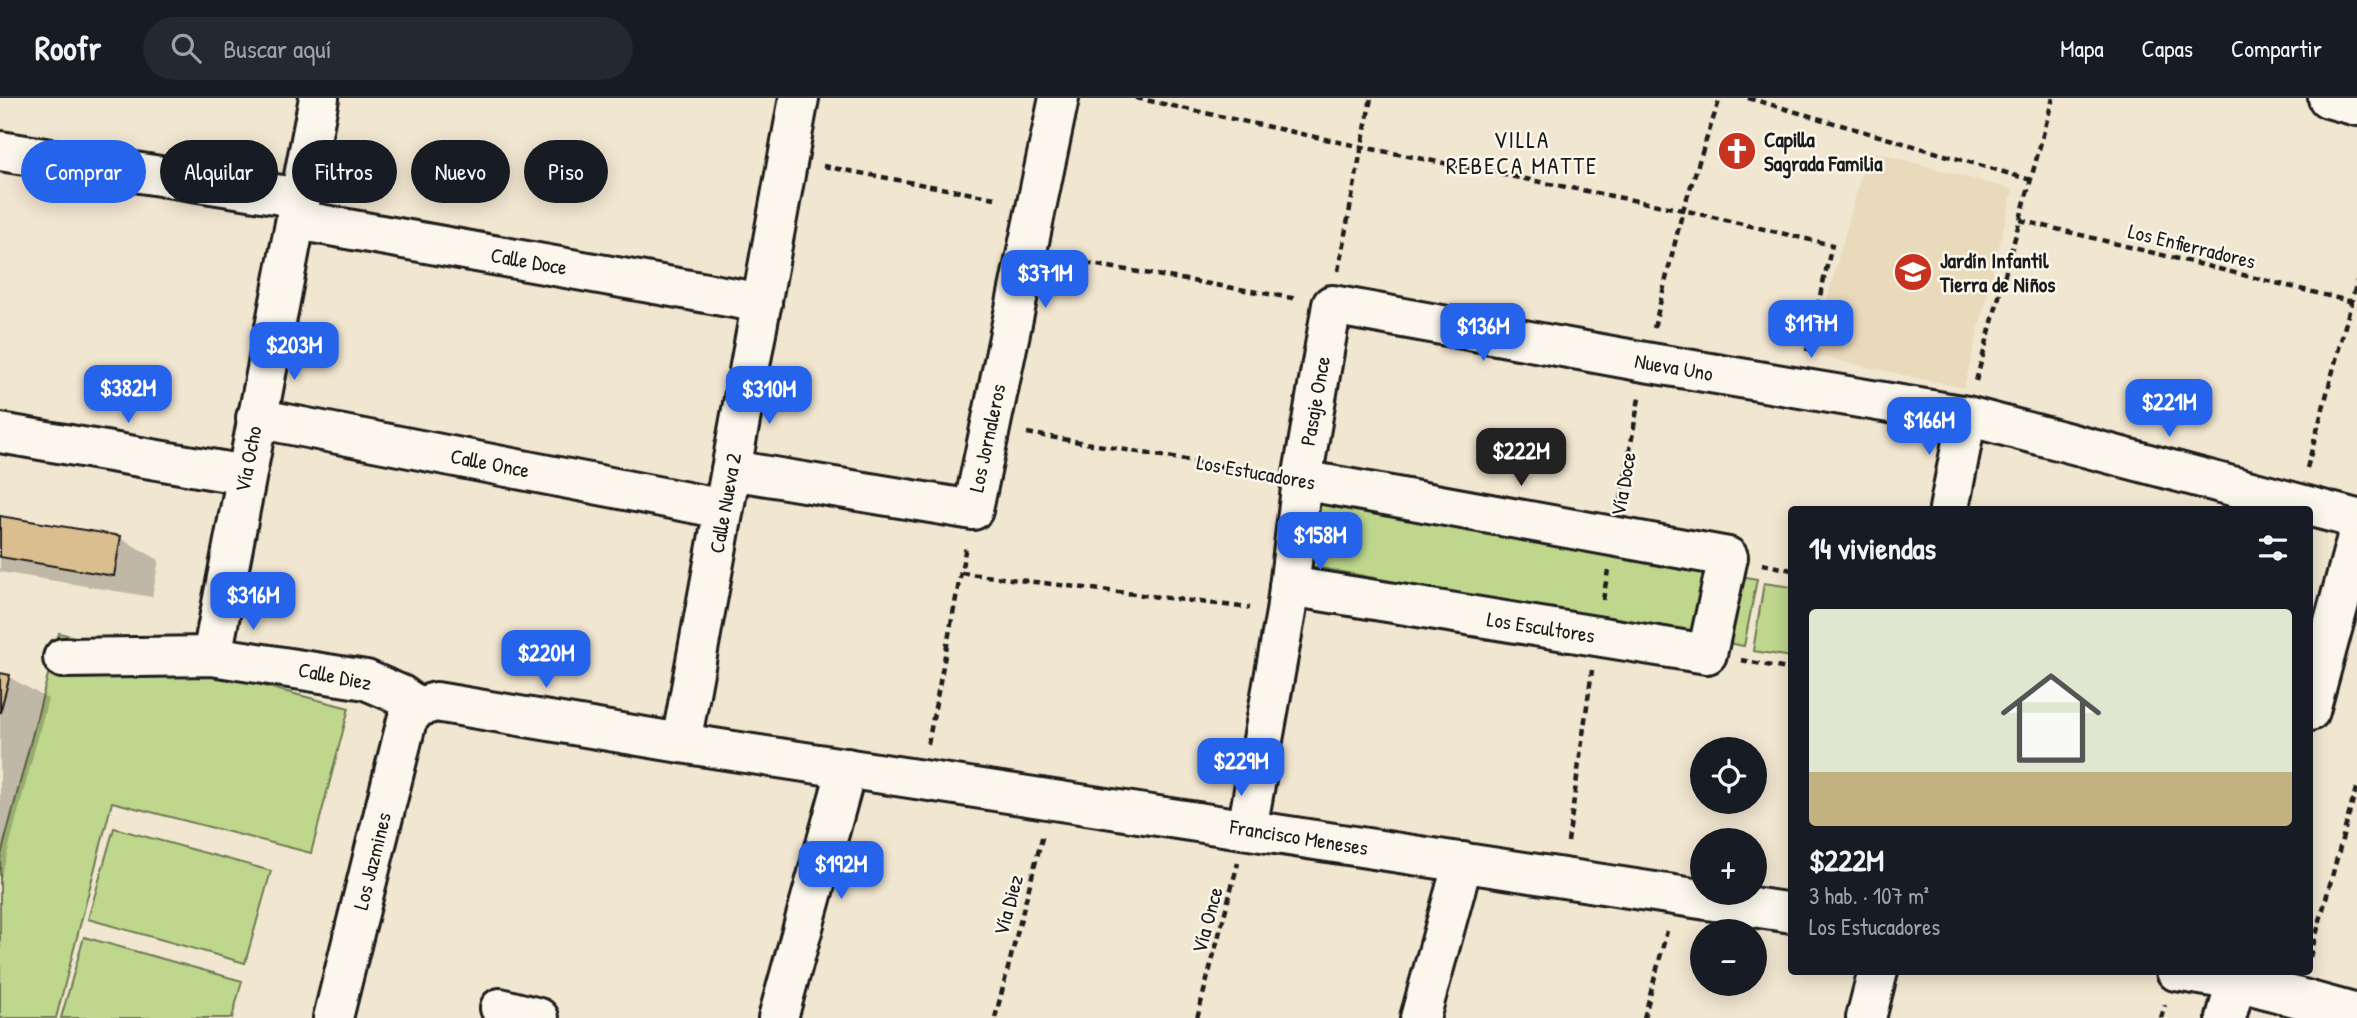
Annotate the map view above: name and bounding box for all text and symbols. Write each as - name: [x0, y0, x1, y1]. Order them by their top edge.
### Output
- search box: [143, 17, 633, 80]
- text: Roofr: [35, 26, 101, 70]
- icon: search: [167, 29, 205, 67]
- text: Buscar aquí: [223, 31, 331, 66]
- text: Mapa: [2060, 32, 2104, 64]
- text: Capas: [2142, 32, 2193, 64]
- text: Compartir: [2231, 32, 2322, 64]
- district label: VILLA REBECA MATTE: [1446, 124, 1598, 181]
- place label: Capilla Sagrada Familia: [1764, 125, 1883, 179]
- church icon: Capilla Sagrada Familia: [1716, 130, 1758, 172]
- chip: Comprar: [21, 140, 146, 203]
- chip: Alquilar: [160, 140, 278, 203]
- chip: Filtros: [292, 140, 397, 203]
- chip: Nuevo: [411, 140, 510, 203]
- chip: Piso: [524, 140, 608, 203]
- street label: Los Enfierradores: [2125, 216, 2259, 276]
- street label: Calle Doce: [489, 240, 569, 282]
- place label: Jardín Infantil Tierra de Niños: [1939, 246, 2055, 299]
- pin: $371M: [996, 250, 1094, 310]
- school or university icon: Jardín Infantil Tierra de Niños: [1892, 251, 1934, 293]
- text: $371M: [1017, 257, 1073, 288]
- pin: $117M: [1762, 300, 1860, 360]
- pin: $136M: [1434, 303, 1532, 363]
- text: $117M: [1784, 307, 1838, 338]
- text: $136M: [1456, 310, 1510, 341]
- pin: $203M: [245, 322, 343, 382]
- text: $203M: [266, 329, 322, 360]
- street label: Nueva Uno: [1633, 346, 1715, 388]
- street label: Pasaje Once: [1293, 354, 1337, 448]
- pin: $382M: [79, 366, 177, 425]
- pin: $310M: [720, 366, 818, 426]
- text: $382M: [100, 372, 156, 403]
- text: $310M: [742, 373, 796, 404]
- pin: $221M: [2120, 380, 2218, 439]
- street label: Los Jornaleros: [961, 381, 1013, 495]
- text: $221M: [2141, 386, 2197, 417]
- pin: $166M: [1880, 398, 1978, 457]
- text: $166M: [1903, 404, 1955, 435]
- street label: Vía Ocho: [227, 424, 269, 494]
- pin: $222M: [1472, 428, 1570, 488]
- text: $222M: [1492, 435, 1550, 466]
- street label: Calle Once: [448, 441, 532, 485]
- street label: Los Estucadores: [1195, 447, 1317, 497]
- street label: Calle Nueva 2: [702, 450, 748, 555]
- street label: Vía Doce: [1603, 450, 1643, 518]
- pin: $158M: [1271, 512, 1369, 572]
- text: $158M: [1293, 519, 1347, 550]
- text: 14 viviendas: [1809, 528, 1936, 568]
- icon: filters: [2254, 529, 2292, 567]
- pin: $316M: [204, 573, 302, 632]
- text: $316M: [226, 579, 280, 610]
- street label: Los Escultores: [1485, 604, 1597, 650]
- pin: $220M: [497, 630, 595, 690]
- text: $220M: [517, 637, 575, 668]
- street label: Calle Diez: [296, 655, 374, 697]
- icon: home: [1988, 655, 2114, 781]
- map controls: [1690, 737, 1767, 996]
- button: locate: [1690, 737, 1767, 814]
- pin: $229M: [1192, 738, 1290, 798]
- text: $229M: [1213, 745, 1269, 776]
- street label: Los Jazmines: [346, 809, 398, 913]
- street label: Francisco Meneses: [1227, 812, 1370, 862]
- button: +: [1690, 828, 1767, 905]
- text: $222M: [1809, 840, 1884, 880]
- pin: $192M: [792, 842, 890, 901]
- text: $192M: [815, 848, 867, 879]
- street label: Vía Diez: [986, 871, 1030, 939]
- text: 3 hab. · 107 m²: [1809, 880, 1929, 911]
- street label: Vía Once: [1184, 884, 1230, 956]
- text: Los Estucadores: [1809, 911, 1940, 942]
- button: −: [1690, 919, 1767, 996]

